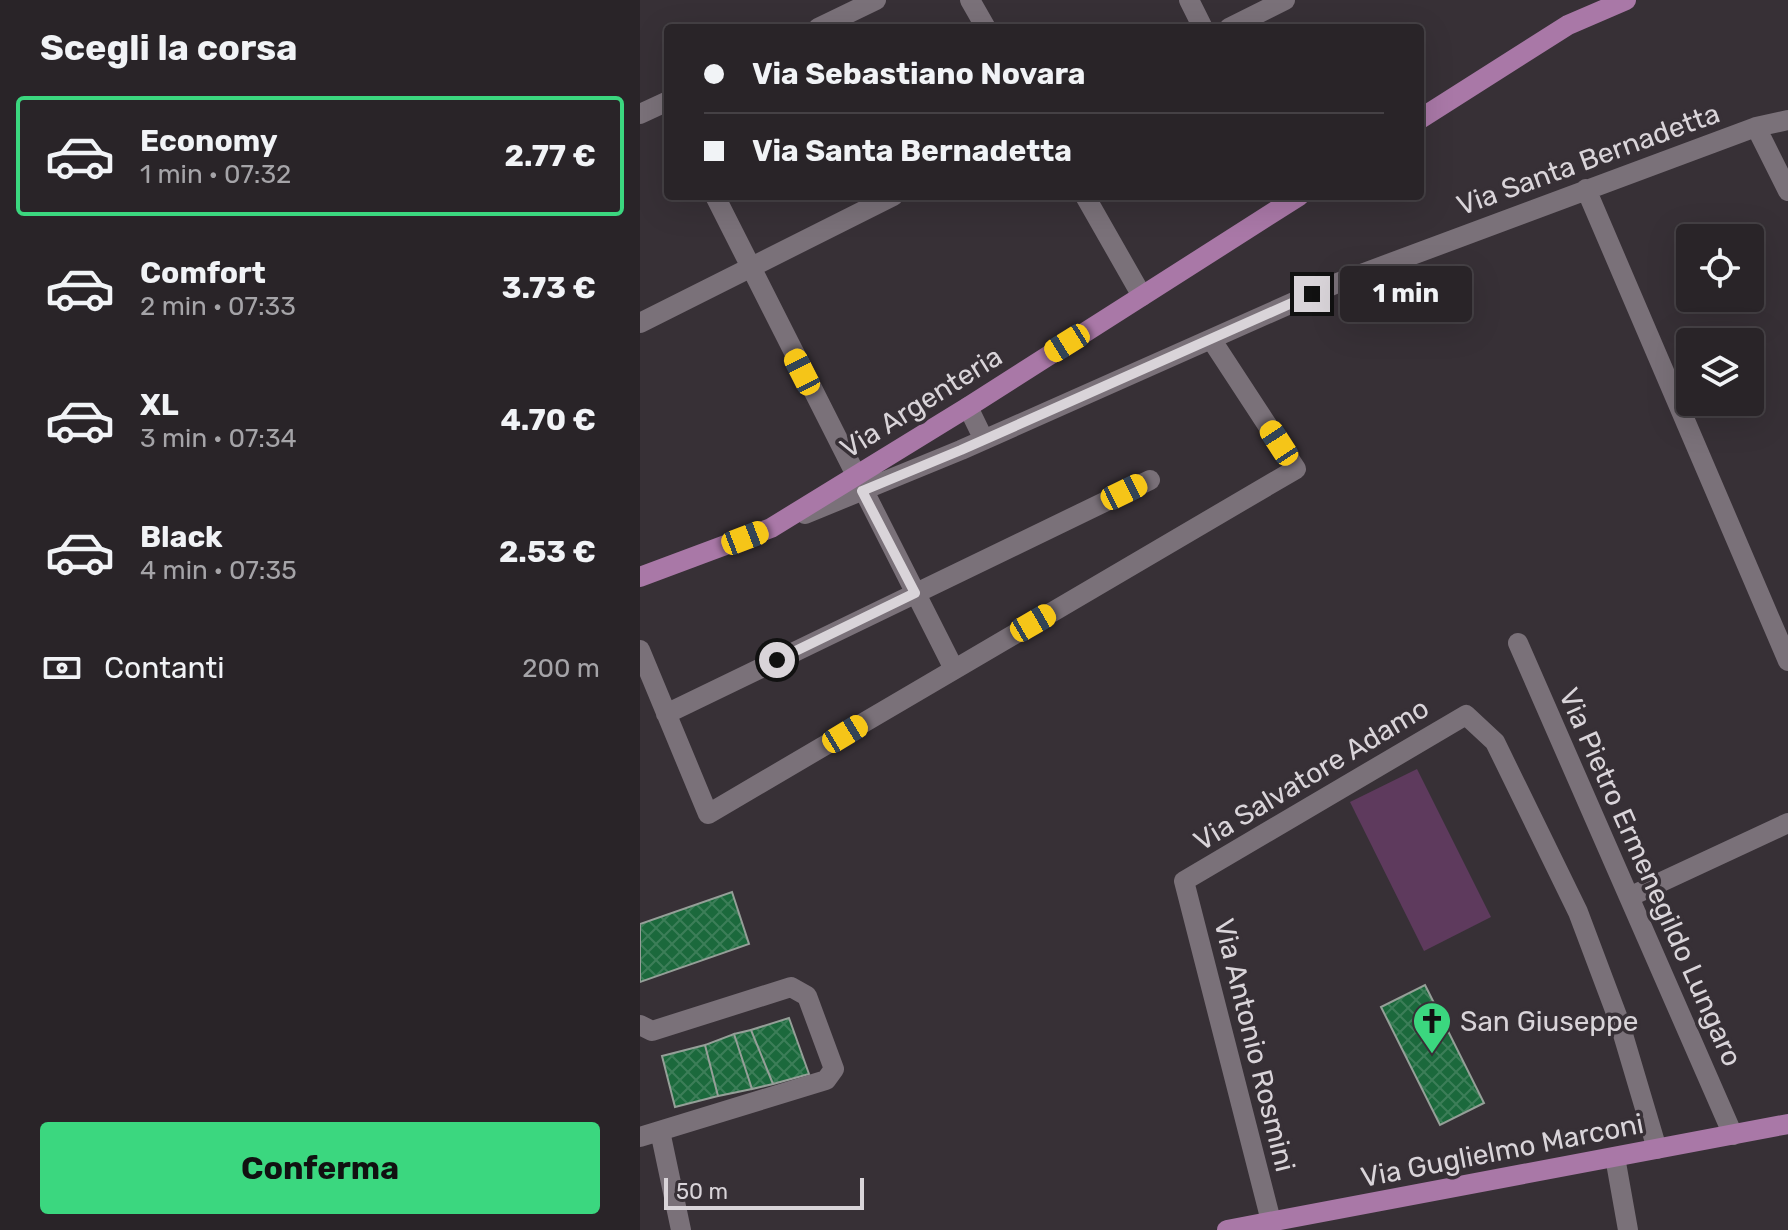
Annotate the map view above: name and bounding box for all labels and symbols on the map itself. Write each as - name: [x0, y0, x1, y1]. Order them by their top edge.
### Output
- street label: Via Santa Bernadetta: [1452, 97, 1724, 222]
- callout: 1 min: [1340, 266, 1472, 322]
- route end: [1294, 276, 1330, 312]
- car: [1040, 320, 1094, 366]
- street label: Via Argenteria: [834, 340, 1008, 465]
- car: [780, 345, 824, 399]
- car: [1256, 416, 1302, 470]
- car: [1097, 471, 1151, 513]
- car: [718, 518, 772, 558]
- car: [1006, 601, 1060, 645]
- route start: [759, 642, 795, 678]
- street label: Via Pietro Ermenegildo Lungaro: [1552, 683, 1749, 1071]
- street label: Via Salvatore Adamo: [1188, 691, 1435, 858]
- car: [818, 711, 872, 757]
- street label: Via Antonio Rosmini: [1207, 915, 1302, 1175]
- church icon: San Giuseppe: [1411, 1000, 1453, 1055]
- place label: San Giuseppe: [1460, 1005, 1638, 1038]
- street label: Via Guglielmo Marconi: [1358, 1107, 1646, 1194]
- scale bar: [664, 1174, 864, 1210]

